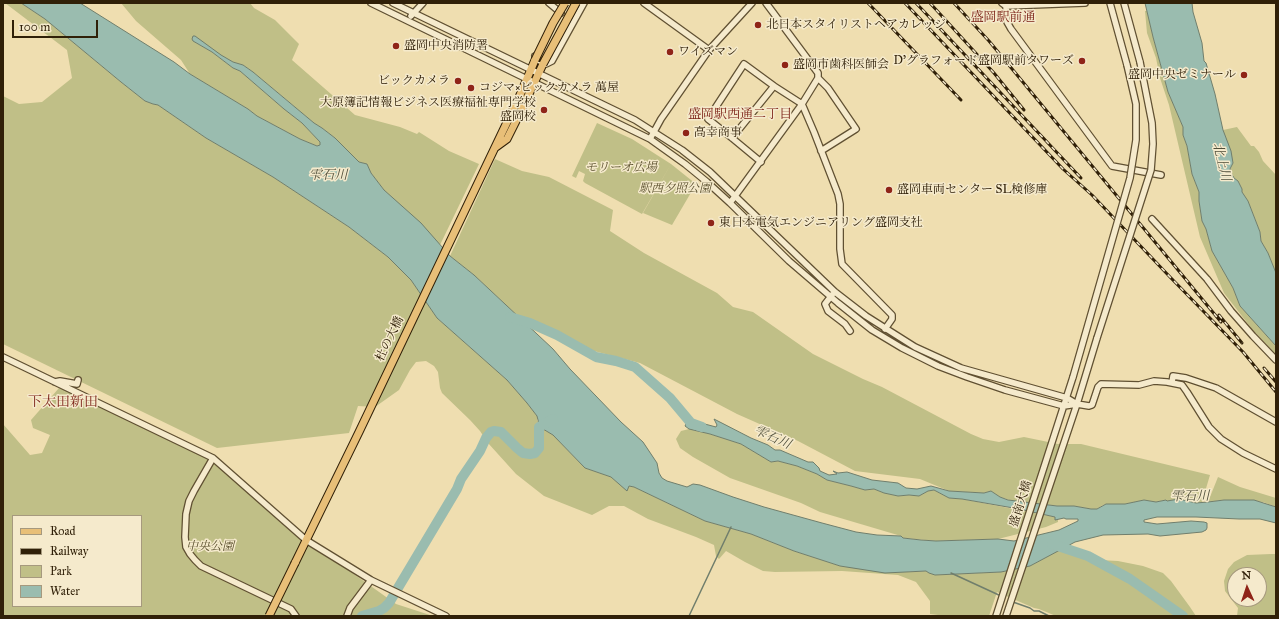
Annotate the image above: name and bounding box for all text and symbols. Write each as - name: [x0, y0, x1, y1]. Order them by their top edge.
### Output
- district label: 盛岡駅前通: [971, 10, 1035, 26]
- scale bar: [14, 12, 100, 38]
- place label: 北日本スタイリストヘアカレッジ: [766, 18, 946, 32]
- text: 100 m: [19, 20, 50, 34]
- marker: 北日本スタイリストヘアカレッジ: [753, 20, 763, 30]
- place label: 盛岡中央消防署: [404, 39, 488, 53]
- marker: 盛岡中央消防署: [391, 41, 401, 51]
- place label: ワイズマン: [678, 45, 738, 59]
- marker: ワイズマン: [665, 47, 675, 57]
- place label: D'グラフォード盛岡駅前タワーズ: [894, 54, 1074, 68]
- marker: D'グラフォード盛岡駅前タワーズ: [1077, 56, 1087, 66]
- place label: 盛岡市歯科医師会: [793, 58, 889, 72]
- marker: 盛岡市歯科医師会: [780, 60, 790, 70]
- place label: 盛岡中央ゼミナール: [1128, 68, 1236, 82]
- marker: 盛岡中央ゼミナール: [1239, 70, 1249, 80]
- place label: ビックカメラ: [378, 74, 450, 88]
- marker: ビックカメラ: [453, 76, 463, 86]
- place label: コジマ×ビックカメラ 萬屋: [479, 81, 619, 95]
- marker: コジマ×ビックカメラ 萬屋: [466, 83, 476, 93]
- place label: 大原簿記情報ビジネス医療福祉専門学校 盛岡校: [320, 96, 536, 124]
- marker: 大原簿記情報ビジネス医療福祉専門学校 盛岡校: [539, 105, 549, 115]
- district label: 盛岡駅西通二丁目: [688, 107, 792, 123]
- place label: 高幸商事: [694, 126, 742, 140]
- marker: 高幸商事: [681, 128, 691, 138]
- water label: 北上川: [1209, 141, 1233, 183]
- park label: モリーオ広場: [585, 161, 657, 175]
- water label: 雫石川: [309, 168, 347, 184]
- park label: 駅西夕照公園: [639, 182, 711, 196]
- place label: 盛岡車両センター SL検修庫: [897, 183, 1047, 197]
- marker: 盛岡車両センター SL検修庫: [884, 185, 894, 195]
- place label: 東日本電気エンジニアリング盛岡支社: [719, 216, 923, 230]
- marker: 東日本電気エンジニアリング盛岡支社: [706, 218, 716, 228]
- street label: 杜の大橋: [373, 314, 407, 364]
- district label: 下太田新田: [28, 395, 98, 411]
- water label: 雫石川: [751, 423, 793, 453]
- street label: 盛南大橋: [1007, 479, 1035, 529]
- water label: 雫石川: [1170, 489, 1210, 505]
- legend: [12, 515, 142, 607]
- text: Road: [50, 524, 76, 538]
- park label: 中央公園: [186, 540, 234, 554]
- text: Railway: [50, 544, 88, 558]
- text: Park: [50, 564, 72, 578]
- north arrow: [1227, 567, 1267, 607]
- text: N: [1241, 569, 1251, 582]
- text: Water: [50, 584, 80, 598]

